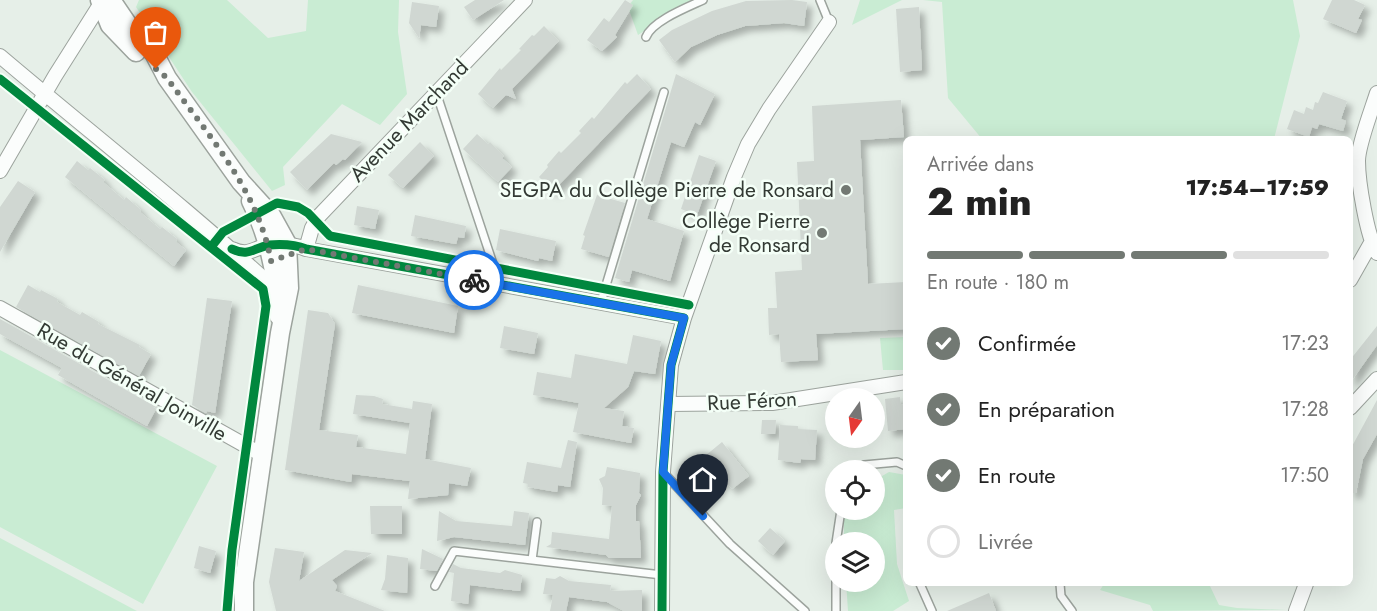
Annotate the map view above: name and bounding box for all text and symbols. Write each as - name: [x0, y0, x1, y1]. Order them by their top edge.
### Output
- pin: [130, 7, 181, 69]
- icon: bag: [139, 16, 172, 49]
- street label: Avenue Marchand: [343, 53, 475, 189]
- text: Arrivée dans: [927, 150, 1034, 179]
- text: 17:54–17:59: [1185, 171, 1329, 203]
- text: 2 min: [927, 173, 1032, 230]
- place label: SEGPA du Collège Pierre de Ronsard: [500, 175, 834, 205]
- marker: SEGPA du Collège Pierre de Ronsard: [839, 183, 853, 197]
- place label: Collège Pierre de Ronsard: [682, 206, 810, 260]
- marker: Collège Pierre de Ronsard: [815, 226, 829, 240]
- courier: [444, 250, 504, 310]
- icon: bike: [458, 264, 491, 297]
- text: En route · 180 m: [927, 268, 1069, 297]
- street label: Rue du Général Joinville: [32, 315, 233, 449]
- icon: check: [927, 327, 960, 360]
- text: Confirmée: [978, 327, 1076, 359]
- text: 17:23: [1281, 329, 1329, 358]
- street label: Rue Féron: [706, 384, 798, 418]
- north arrow: [825, 388, 885, 448]
- map controls: [825, 388, 885, 592]
- icon: check: [927, 393, 960, 426]
- text: En préparation: [978, 393, 1115, 425]
- text: 17:28: [1281, 395, 1329, 424]
- pin: [677, 454, 728, 516]
- icon: check: [927, 459, 960, 492]
- text: En route: [978, 459, 1056, 491]
- button: locate: [825, 460, 885, 520]
- text: 17:50: [1280, 461, 1329, 490]
- icon: home: [686, 463, 719, 496]
- text: Livrée: [978, 525, 1033, 557]
- button: layers: [825, 532, 885, 592]

